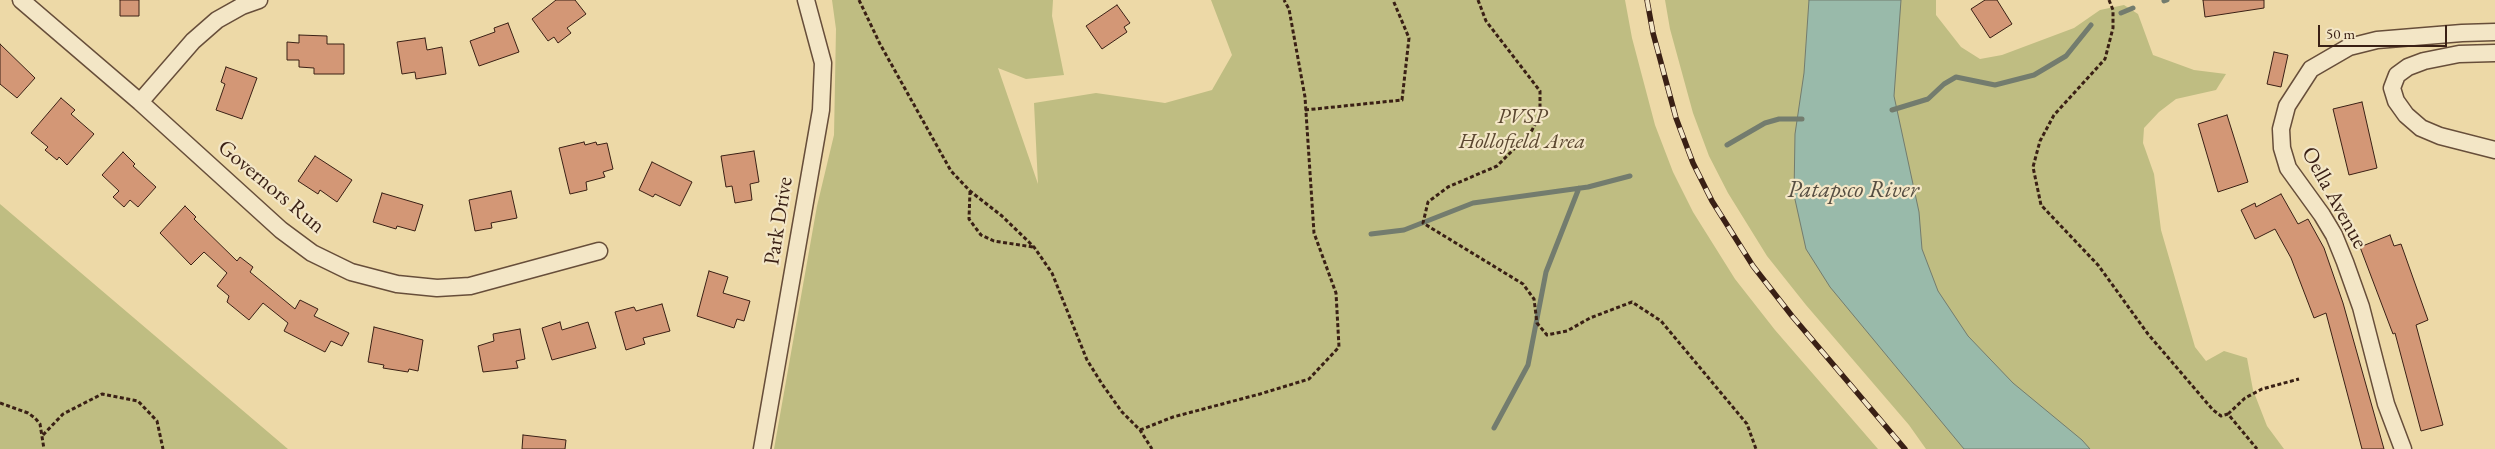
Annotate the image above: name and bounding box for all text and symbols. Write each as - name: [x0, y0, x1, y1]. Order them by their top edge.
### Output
- scale bar: [2320, 15, 2449, 47]
- text: 50 m: [2326, 24, 2355, 43]
- park label: PVSP Hollofield Area: [1459, 104, 1585, 156]
- street label: Governors Run: [212, 135, 330, 239]
- street label: Oella Avenue: [2295, 143, 2373, 253]
- street label: Park Drive: [759, 175, 799, 267]
- water label: Patapsco River: [1787, 176, 1919, 204]

